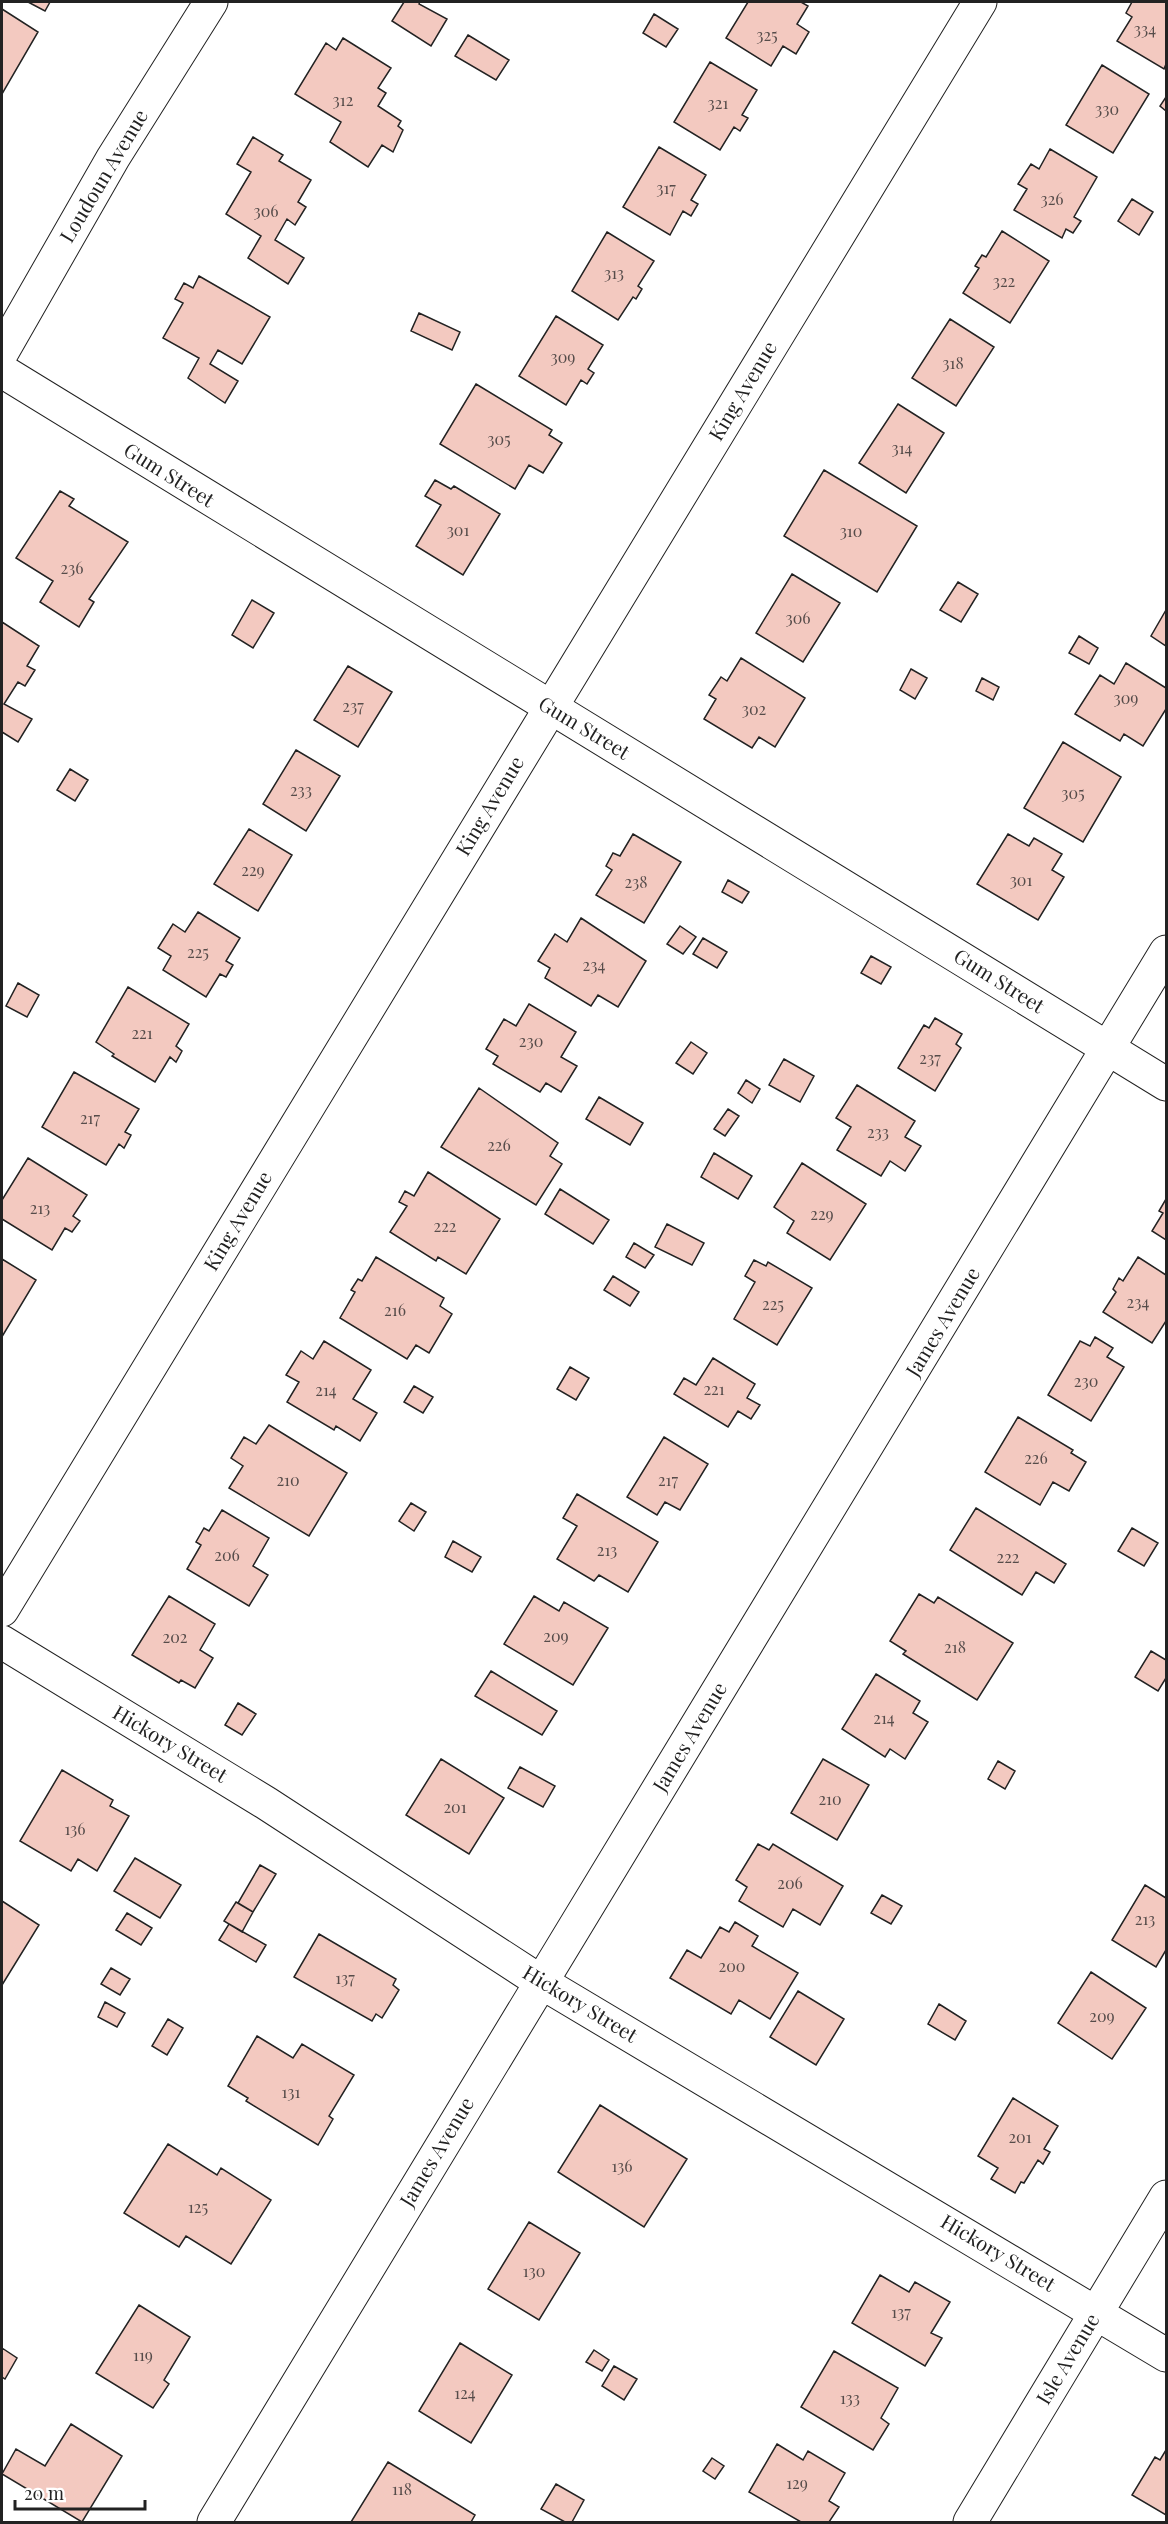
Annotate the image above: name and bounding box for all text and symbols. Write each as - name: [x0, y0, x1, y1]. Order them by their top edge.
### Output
- house number: 334: [1134, 18, 1156, 39]
- house number: 325: [756, 24, 778, 45]
- house number: 312: [333, 89, 353, 110]
- house number: 321: [708, 92, 728, 113]
- house number: 330: [1095, 98, 1119, 119]
- street label: Loudoun Avenue: [52, 104, 153, 247]
- house number: 317: [656, 177, 676, 198]
- house number: 326: [1040, 188, 1064, 209]
- house number: 306: [253, 200, 279, 221]
- house number: 313: [604, 262, 624, 283]
- house number: 322: [993, 270, 1015, 291]
- street label: King Avenue: [701, 335, 782, 445]
- house number: 309: [551, 346, 575, 367]
- house number: 318: [942, 352, 964, 373]
- house number: 305: [487, 428, 511, 449]
- street label: Gum Street: [119, 435, 221, 513]
- house number: 314: [891, 437, 913, 458]
- house number: 301: [447, 519, 469, 540]
- house number: 310: [840, 520, 862, 541]
- house number: 236: [60, 557, 84, 578]
- house number: 306: [785, 607, 811, 628]
- house number: 309: [1114, 687, 1138, 708]
- street label: Gum Street: [534, 689, 636, 765]
- house number: 237: [342, 695, 364, 716]
- house number: 302: [742, 698, 766, 719]
- street label: King Avenue: [448, 750, 529, 860]
- house number: 233: [290, 779, 312, 800]
- house number: 305: [1061, 782, 1085, 803]
- house number: 229: [241, 859, 265, 880]
- house number: 301: [1010, 869, 1032, 890]
- house number: 238: [624, 871, 648, 892]
- house number: 225: [187, 941, 209, 962]
- street label: Gum Street: [949, 941, 1051, 1019]
- house number: 234: [583, 954, 605, 975]
- house number: 221: [131, 1022, 153, 1043]
- house number: 230: [519, 1030, 543, 1051]
- house number: 237: [919, 1047, 941, 1068]
- house number: 217: [80, 1107, 101, 1128]
- house number: 233: [867, 1121, 889, 1142]
- house number: 226: [487, 1134, 511, 1155]
- street label: King Avenue: [196, 1165, 277, 1275]
- house number: 213: [30, 1197, 50, 1218]
- house number: 229: [810, 1203, 834, 1224]
- house number: 222: [434, 1215, 457, 1236]
- street label: James Avenue: [898, 1261, 985, 1382]
- house number: 234: [1127, 1291, 1149, 1312]
- house number: 225: [762, 1293, 784, 1314]
- house number: 216: [384, 1299, 406, 1320]
- house number: 230: [1074, 1370, 1098, 1391]
- house number: 221: [703, 1378, 725, 1399]
- house number: 214: [315, 1379, 337, 1400]
- house number: 226: [1024, 1447, 1048, 1468]
- house number: 210: [276, 1469, 300, 1490]
- house number: 217: [658, 1469, 679, 1490]
- house number: 213: [597, 1539, 617, 1560]
- house number: 206: [214, 1544, 240, 1565]
- house number: 222: [997, 1546, 1020, 1567]
- house number: 209: [543, 1625, 569, 1646]
- house number: 202: [163, 1626, 187, 1647]
- house number: 218: [944, 1636, 966, 1657]
- street label: James Avenue: [645, 1676, 732, 1797]
- street label: Hickory Street: [108, 1698, 234, 1788]
- house number: 214: [873, 1707, 895, 1728]
- house number: 210: [818, 1788, 842, 1809]
- house number: 201: [443, 1796, 467, 1817]
- house number: 136: [64, 1818, 86, 1839]
- house number: 206: [777, 1872, 803, 1893]
- house number: 213: [1135, 1908, 1155, 1929]
- house number: 200: [719, 1955, 745, 1976]
- street label: Hickory Street: [518, 1958, 644, 2048]
- house number: 137: [335, 1967, 355, 1988]
- house number: 209: [1089, 2005, 1115, 2026]
- house number: 131: [282, 2081, 300, 2102]
- street label: James Avenue: [392, 2091, 479, 2212]
- house number: 201: [1008, 2126, 1032, 2147]
- house number: 136: [611, 2155, 633, 2176]
- house number: 125: [188, 2196, 208, 2217]
- street label: Hickory Street: [936, 2207, 1062, 2297]
- house number: 130: [523, 2260, 545, 2281]
- house number: 137: [891, 2301, 911, 2322]
- street label: Isle Avenue: [1029, 2308, 1104, 2409]
- house number: 119: [133, 2344, 153, 2365]
- house number: 124: [454, 2382, 476, 2403]
- house number: 133: [840, 2387, 860, 2408]
- house number: 129: [786, 2472, 808, 2493]
- scale bar: [15, 2473, 146, 2511]
- house number: 118: [392, 2478, 412, 2499]
- text: 20 m: [24, 2481, 64, 2505]

